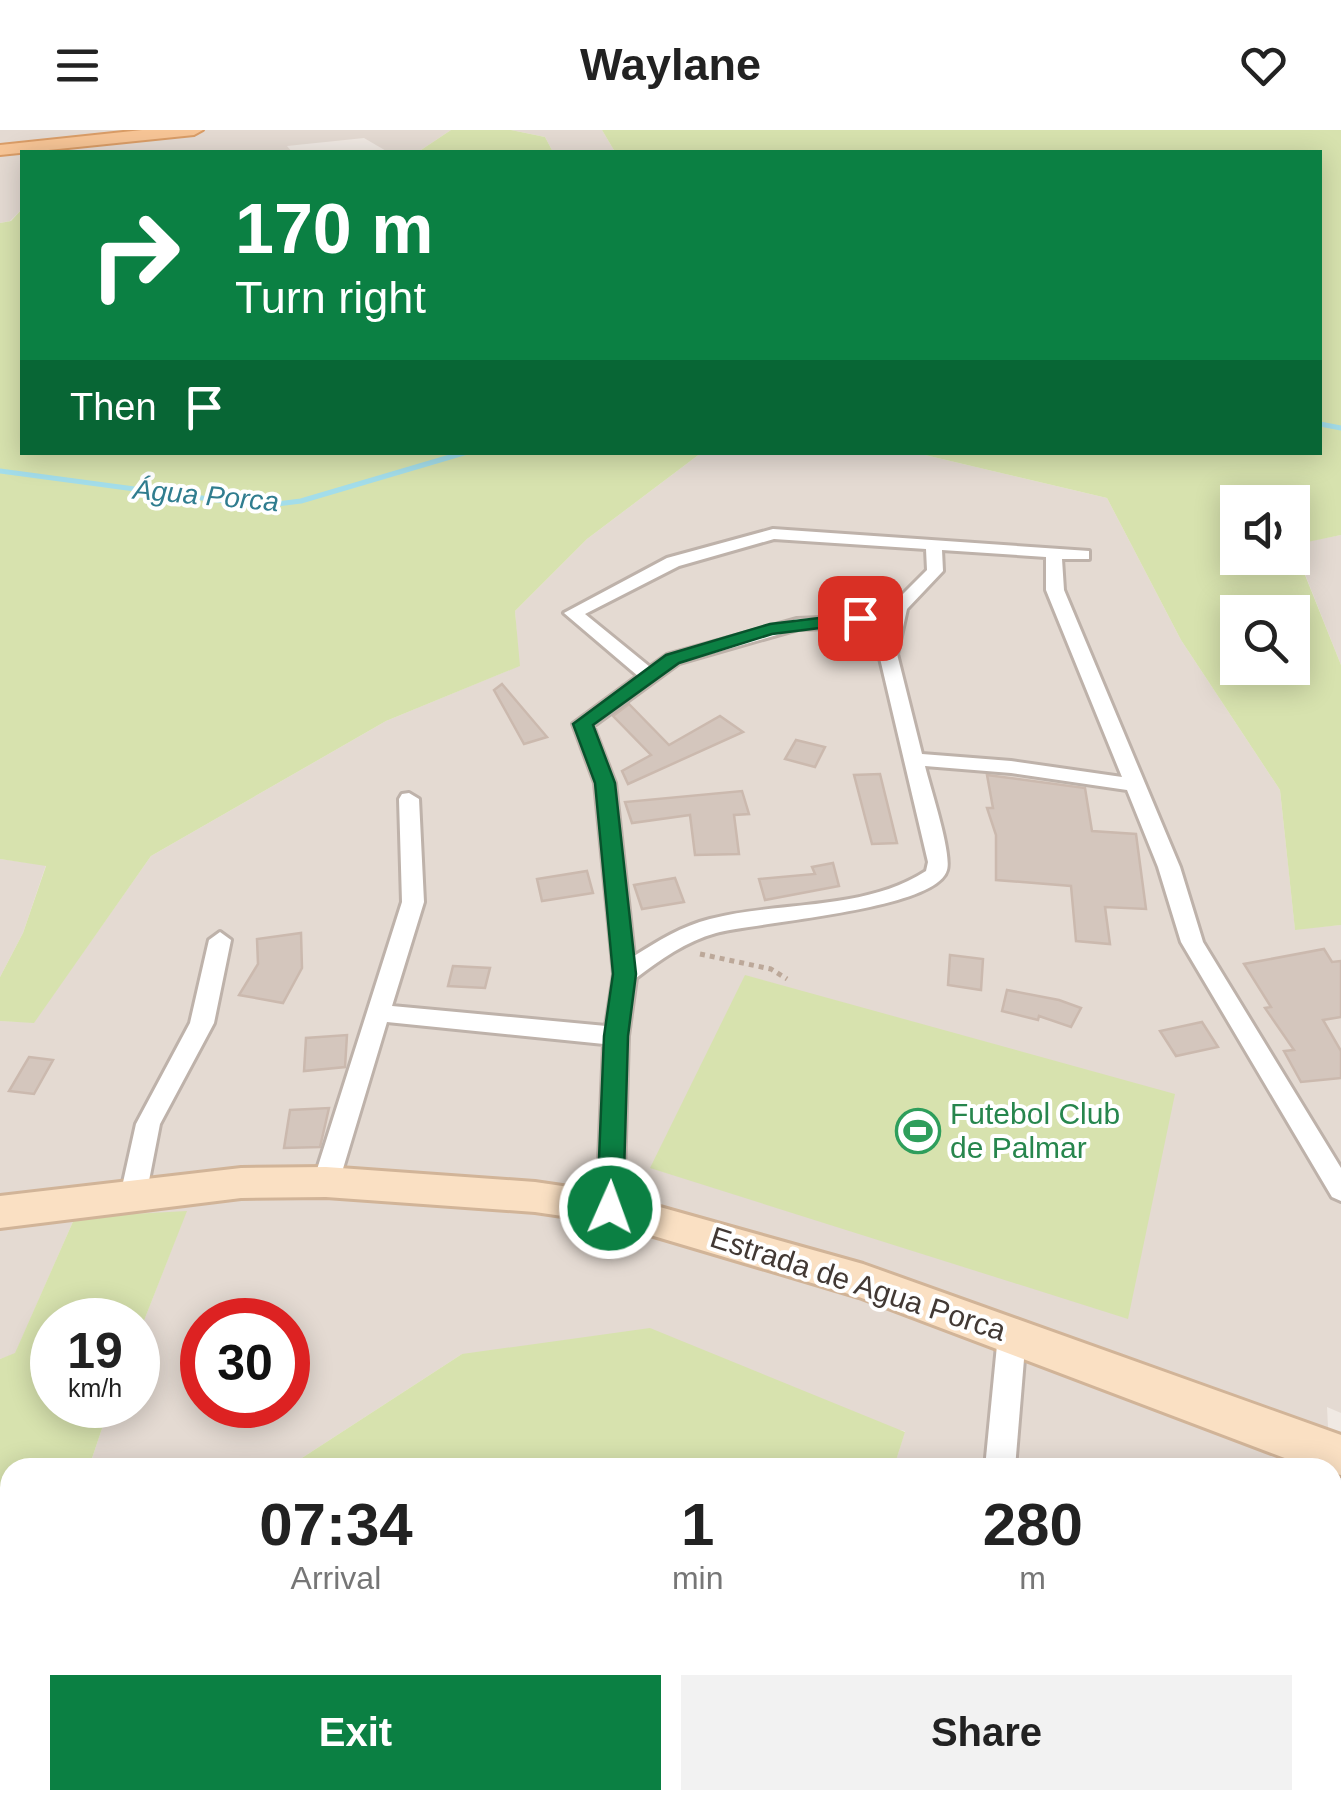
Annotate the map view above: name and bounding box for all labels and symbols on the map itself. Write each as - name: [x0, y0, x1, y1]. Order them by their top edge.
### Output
- water label: Água Porca: [130, 474, 280, 517]
- pin: [818, 576, 903, 661]
- place label: Futebol Club de Palmar: [950, 1097, 1120, 1164]
- sports icon: Futebol Club de Palmar: [895, 1108, 941, 1154]
- position arrow: [558, 1156, 662, 1260]
- street label: Estrada de Agua Porca: [706, 1220, 1010, 1347]
- speed limit sign: 30: [180, 1298, 310, 1428]

